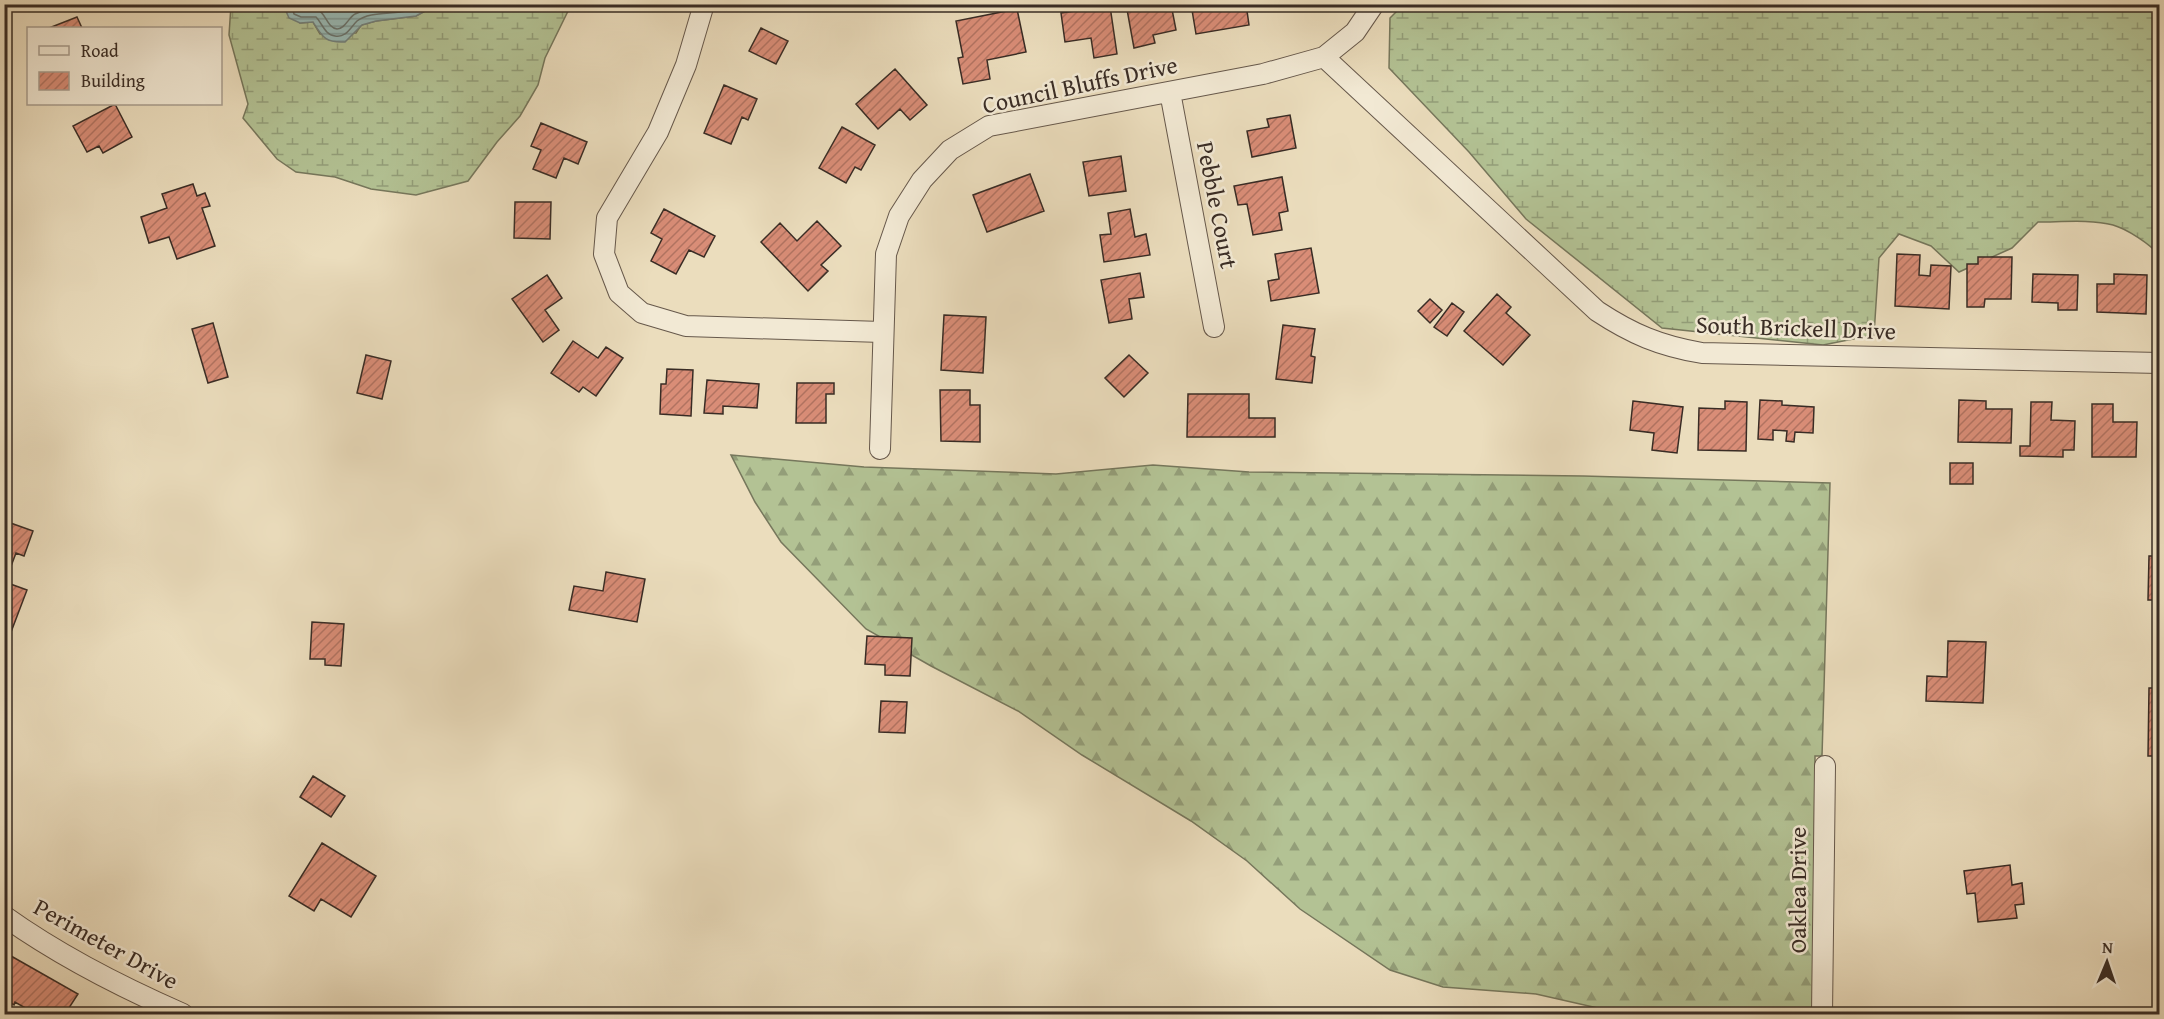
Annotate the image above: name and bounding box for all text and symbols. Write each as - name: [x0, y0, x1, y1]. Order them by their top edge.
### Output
- legend: [27, 27, 222, 105]
- text: Road: [81, 37, 119, 64]
- street label: Council Bluffs Drive: [979, 47, 1181, 122]
- text: Building: [81, 67, 145, 94]
- street label: Pebble Court: [1188, 138, 1247, 272]
- street label: South Brickell Drive: [1695, 307, 1897, 348]
- street label: Oaklea Drive: [1780, 827, 1815, 953]
- street label: Perimeter Drive: [28, 889, 185, 998]
- north arrow: [2077, 932, 2137, 992]
- text: N: [2102, 935, 2114, 959]

